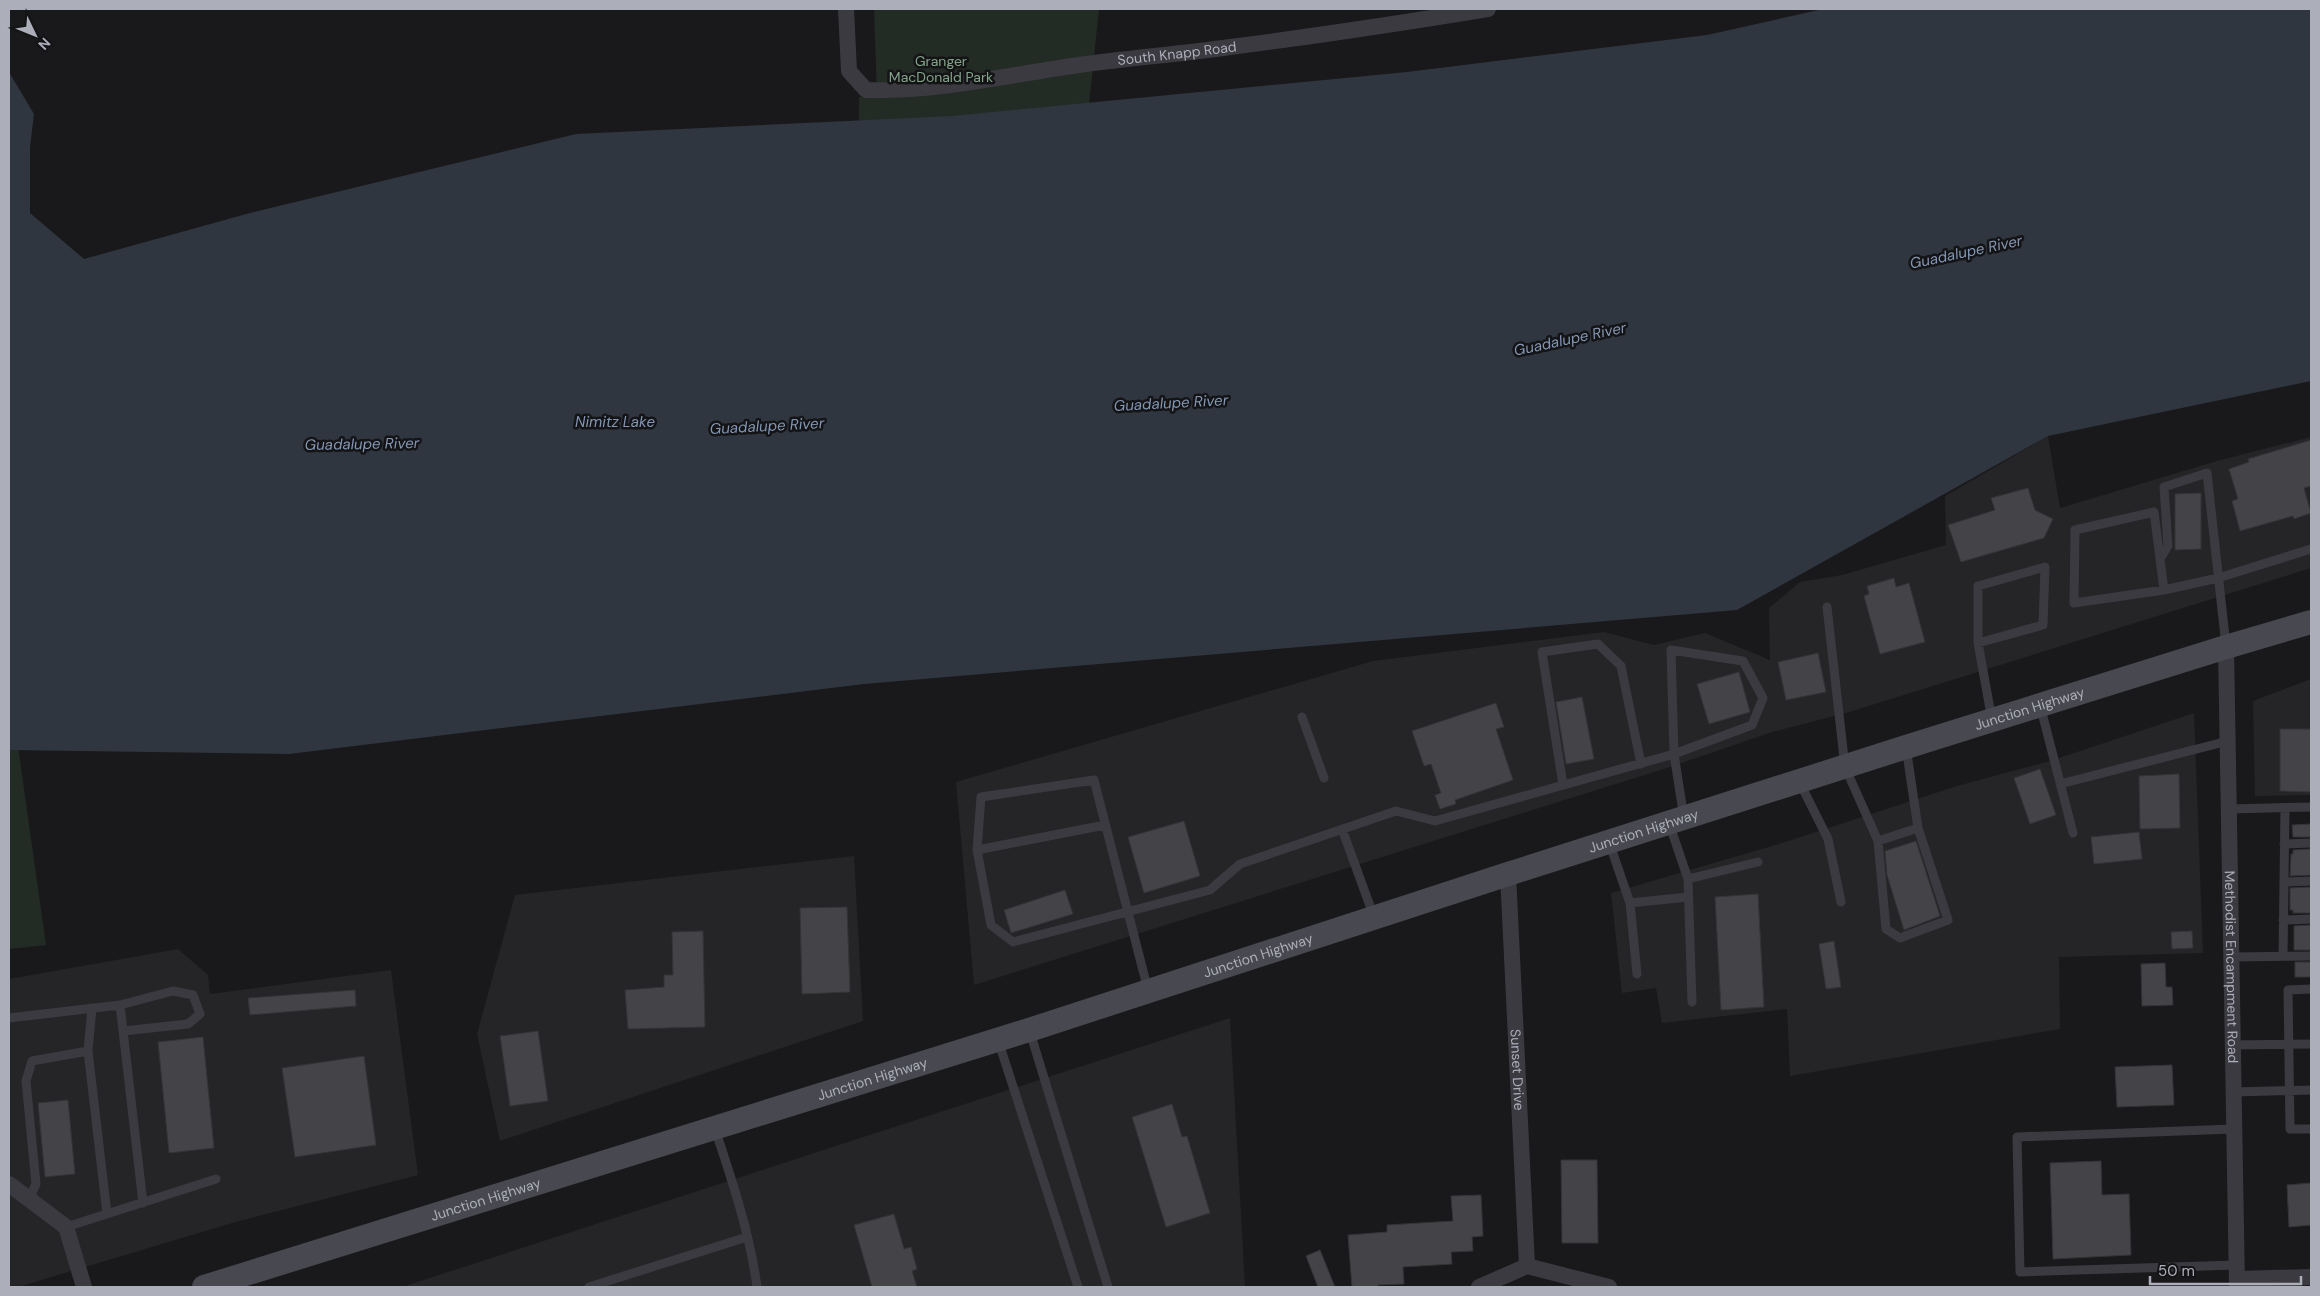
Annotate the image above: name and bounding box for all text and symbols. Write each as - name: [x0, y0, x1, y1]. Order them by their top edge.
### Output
- north arrow: [10, 10, 60, 60]
- text: N: [34, 34, 55, 54]
- street label: South Knapp Road: [1117, 37, 1237, 69]
- park label: Granger MacDonald Park: [889, 52, 993, 86]
- water label: Guadalupe River: [1908, 230, 2025, 274]
- water label: Guadalupe River: [1512, 317, 1629, 361]
- water label: Guadalupe River: [1113, 390, 1229, 416]
- water label: Nimitz Lake: [575, 412, 655, 432]
- water label: Guadalupe River: [709, 413, 825, 439]
- water label: Guadalupe River: [305, 433, 420, 455]
- street label: Junction Highway: [1972, 683, 2087, 734]
- street label: Junction Highway: [1586, 805, 1701, 857]
- street label: Methodist Encampment Road: [2221, 870, 2242, 1063]
- street label: Junction Highway: [1201, 929, 1315, 982]
- street label: Sunset Drive: [1507, 1029, 1528, 1111]
- street label: Junction Highway: [815, 1053, 930, 1104]
- street label: Junction Highway: [428, 1174, 543, 1225]
- scale bar: [2150, 1254, 2301, 1286]
- text: 50 m: [2158, 1261, 2195, 1281]

